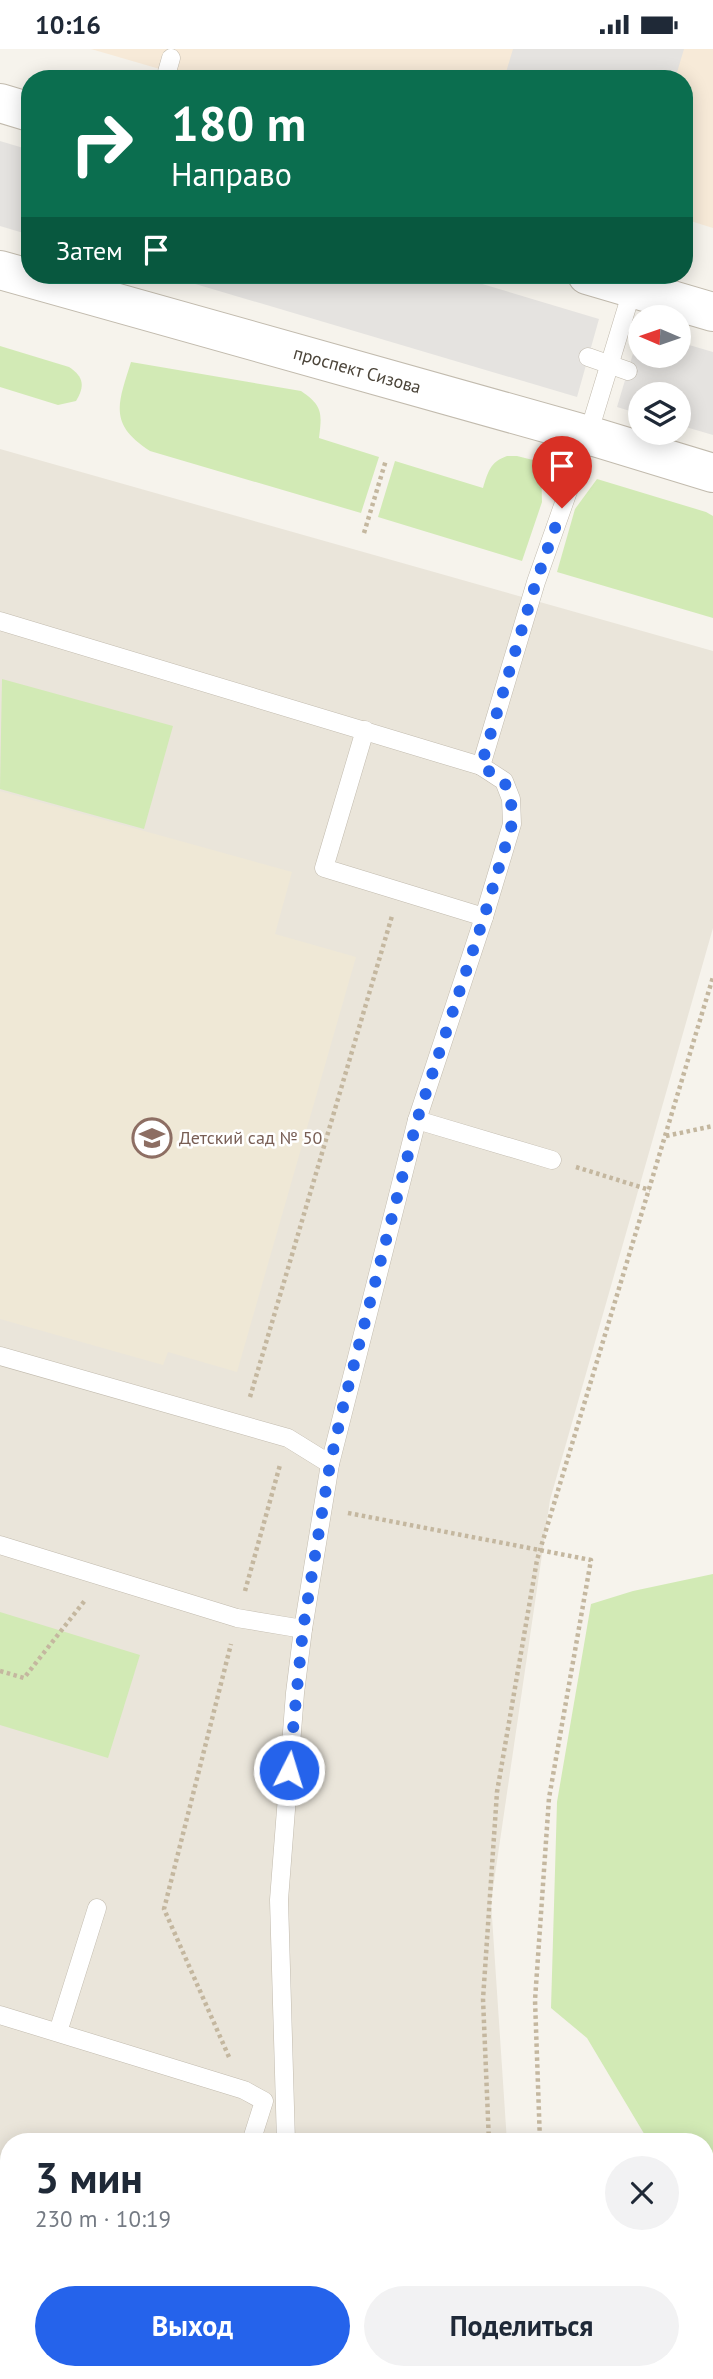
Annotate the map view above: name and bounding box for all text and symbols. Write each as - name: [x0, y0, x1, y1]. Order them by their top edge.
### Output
- text: 10:16: [35, 8, 101, 41]
- text: 180 m: [171, 91, 306, 155]
- icon: right: [56, 98, 147, 189]
- text: Направо: [171, 153, 292, 195]
- icon: arrive: [137, 231, 175, 269]
- text: Затем: [56, 234, 123, 267]
- north arrow: [628, 305, 691, 367]
- map controls: [628, 305, 691, 445]
- street label: проспект Сизова: [291, 341, 424, 399]
- button: layers: [628, 382, 691, 445]
- pin: [532, 436, 592, 508]
- icon: arrive: [543, 447, 581, 485]
- school or university icon: Детский сад № 50: [131, 1117, 173, 1159]
- place label: Детский сад № 50: [179, 1126, 322, 1149]
- position arrow: [252, 1733, 326, 1807]
- text: 3 мин: [35, 2150, 143, 2205]
- button: close: [605, 2156, 679, 2230]
- text: 230 m · 10:19: [35, 2204, 171, 2233]
- button: Выход: [35, 2286, 350, 2366]
- button: Поделиться: [364, 2286, 679, 2366]

